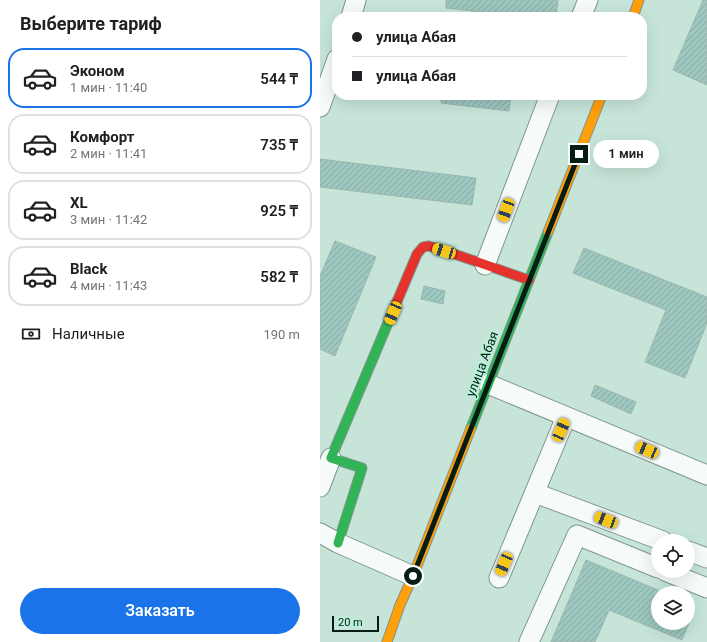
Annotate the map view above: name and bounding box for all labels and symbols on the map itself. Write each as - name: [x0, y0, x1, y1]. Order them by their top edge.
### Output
- callout: 1 мин: [593, 140, 659, 168]
- route end: [570, 145, 588, 163]
- car: [496, 197, 516, 223]
- car: [431, 242, 457, 260]
- car: [383, 300, 403, 326]
- street label: улица Абая: [463, 329, 501, 399]
- car: [551, 417, 571, 443]
- car: [634, 440, 660, 460]
- car: [593, 510, 619, 530]
- car: [494, 551, 514, 577]
- route start: [404, 567, 422, 585]
- scale bar: [332, 614, 379, 633]

